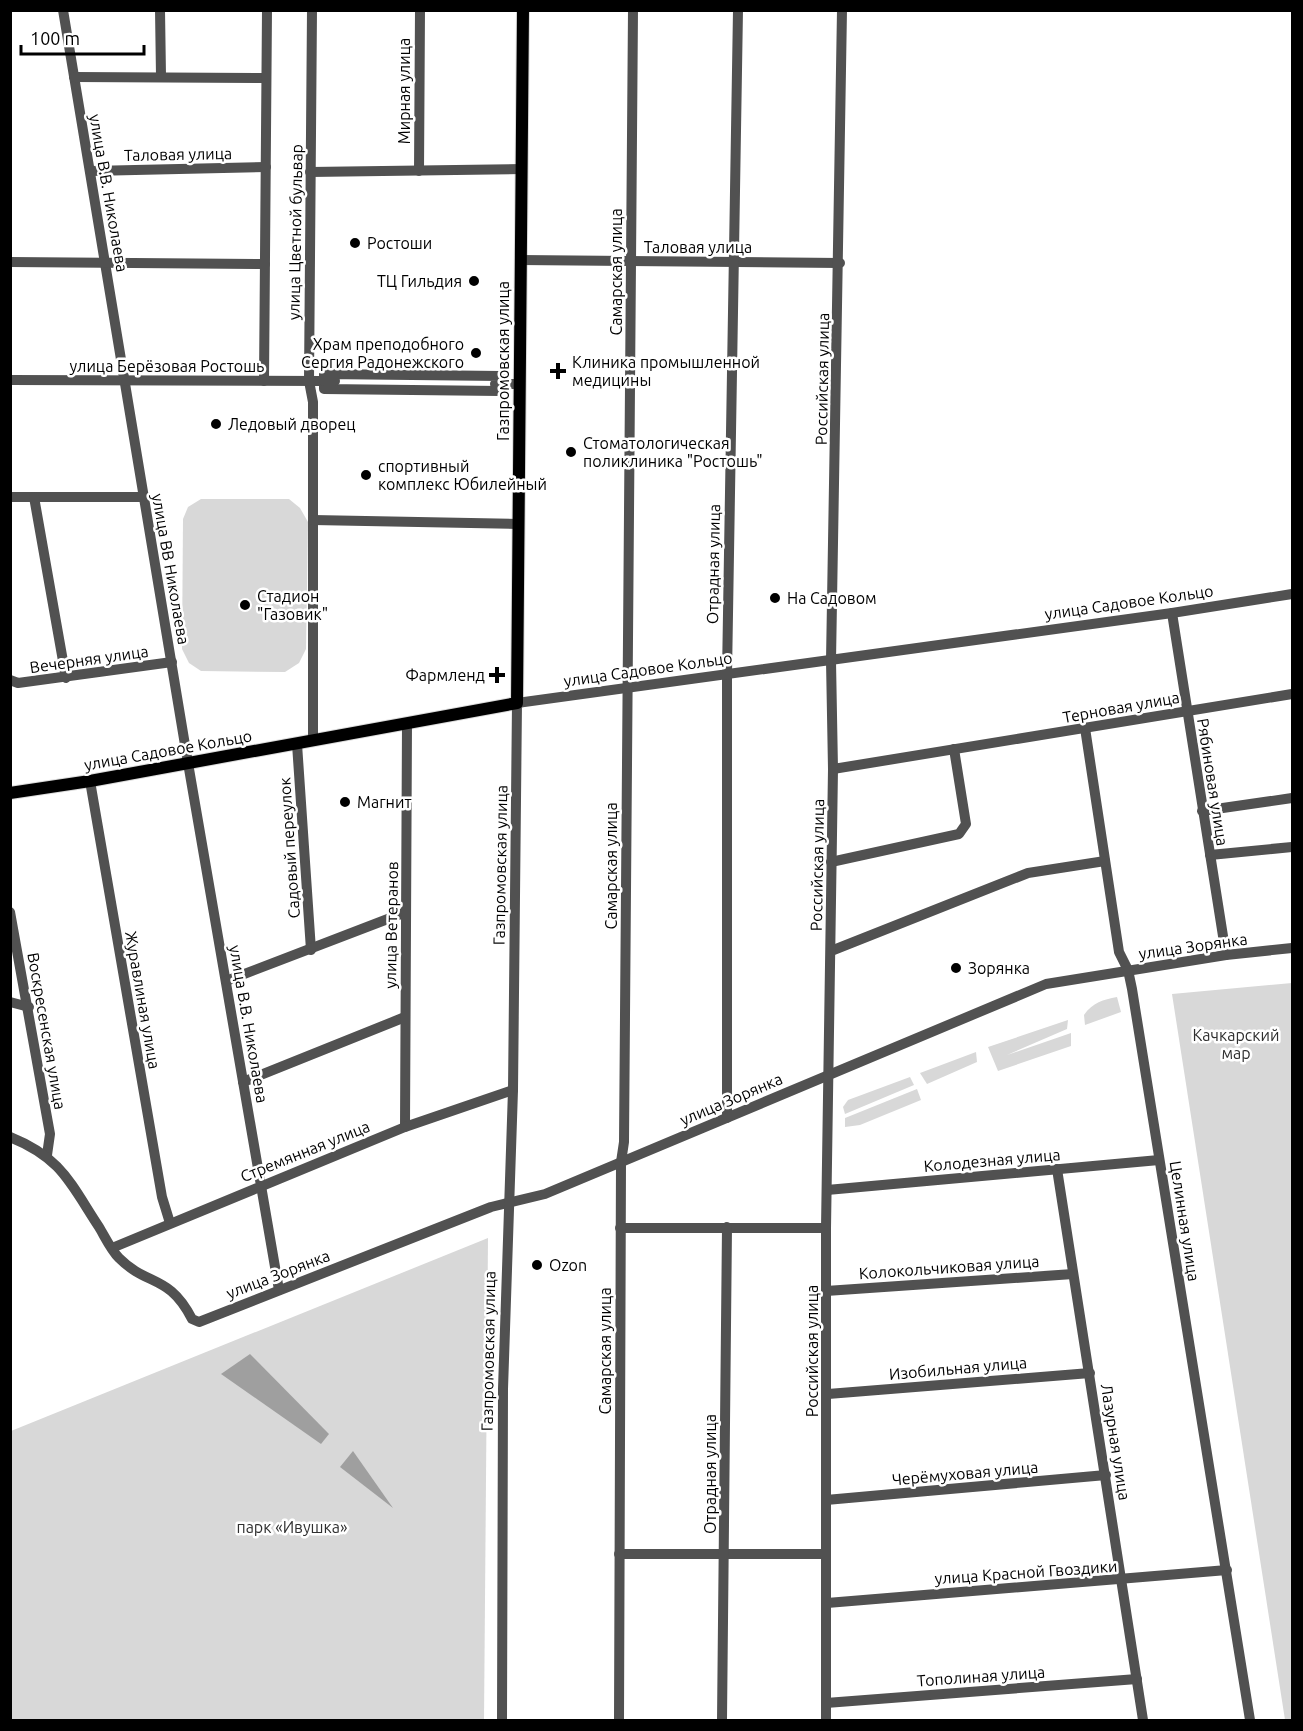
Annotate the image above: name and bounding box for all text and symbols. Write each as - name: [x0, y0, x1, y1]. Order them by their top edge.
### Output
- scale bar: [21, 18, 144, 56]
- text: 100 m: [30, 28, 80, 48]
- street label: Мирная улица: [395, 38, 413, 144]
- street label: улица В.В. Николаева: [86, 113, 132, 273]
- street label: Таловая улица: [124, 144, 232, 164]
- street label: улица Цветной бульвар: [284, 144, 306, 320]
- street label: Самарская улица: [607, 208, 625, 336]
- place label: Ростоши: [367, 234, 432, 252]
- marker: Ростоши: [348, 236, 362, 250]
- street label: Таловая улица: [644, 238, 752, 256]
- place label: ТЦ Гильдия: [377, 272, 462, 290]
- marker: ТЦ Гильдия: [467, 274, 481, 288]
- street label: Газпромовская улица: [494, 281, 512, 441]
- street label: Российская улица: [812, 313, 832, 445]
- place label: Храм преподобного Сергия Радонежского: [301, 335, 464, 371]
- marker: Храм преподобного Сергия Радонежского: [469, 346, 483, 360]
- place label: Клиника промышленной медицины: [572, 353, 760, 389]
- street label: улица Берёзовая Ростошь: [70, 357, 264, 375]
- marker: Клиника промышленной медицины: [549, 362, 567, 380]
- place label: Ледовый дворец: [228, 415, 356, 433]
- marker: Ледовый дворец: [209, 417, 223, 431]
- place label: Стоматологическая поликлиника "Ростошь": [583, 434, 763, 470]
- marker: Стоматологическая поликлиника "Ростошь": [564, 445, 578, 459]
- place label: спортивный комплекс Юбилейный: [378, 457, 547, 493]
- marker: спортивный комплекс Юбилейный: [359, 468, 373, 482]
- street label: улица ВВ Николаева: [149, 492, 193, 646]
- street label: Отрадная улица: [703, 504, 723, 624]
- street label: улица Садовое Кольцо: [1043, 581, 1215, 623]
- place label: Стадион "Газовик": [257, 587, 328, 623]
- place label: На Садовом: [787, 589, 877, 607]
- marker: На Садовом: [768, 591, 782, 605]
- marker: Стадион "Газовик": [238, 598, 252, 612]
- street label: Вечерняя улица: [29, 642, 149, 676]
- street label: улица Садовое Кольцо: [562, 648, 734, 690]
- place label: Фармленд: [405, 666, 485, 684]
- marker: Фармленд: [490, 668, 504, 682]
- street label: Терновая улица: [1061, 688, 1181, 726]
- street label: Рябиновая улица: [1194, 717, 1232, 847]
- street label: улица Садовое Кольцо: [83, 726, 253, 774]
- street label: Садовый переулок: [275, 777, 303, 919]
- street label: Газпромовская улица: [490, 785, 510, 945]
- place label: Магнит: [357, 793, 412, 811]
- marker: Магнит: [338, 795, 352, 809]
- street label: Российская улица: [807, 799, 827, 931]
- street label: Самарская улица: [602, 802, 620, 930]
- street label: улица Ветеранов: [381, 861, 401, 989]
- street label: улица Зорянка: [1137, 929, 1249, 963]
- street label: Журавлиная улица: [122, 930, 164, 1070]
- street label: улица В.В. Николаева: [226, 944, 272, 1104]
- street label: Воскресенская улица: [24, 951, 70, 1111]
- place label: Зорянка: [968, 959, 1030, 977]
- marker: Зорянка: [949, 961, 963, 975]
- park label: Качкарский мар: [1193, 1026, 1279, 1062]
- street label: улица Зорянка: [677, 1069, 785, 1129]
- street label: Стремянная улица: [238, 1117, 372, 1185]
- street label: Колодезная улица: [923, 1145, 1061, 1175]
- street label: Целинная улица: [1167, 1159, 1203, 1283]
- street label: улица Зорянка: [224, 1246, 332, 1302]
- street label: Колокольчиковая улица: [858, 1252, 1040, 1282]
- place label: Ozon: [549, 1256, 587, 1274]
- marker: Ozon: [530, 1258, 544, 1272]
- street label: Газпромовская улица: [478, 1271, 498, 1431]
- street label: Российская улица: [803, 1285, 821, 1417]
- street label: Самарская улица: [596, 1287, 614, 1415]
- street label: Изобильная улица: [888, 1353, 1028, 1383]
- street label: Лазурная улица: [1098, 1382, 1134, 1502]
- street label: Отрадная улица: [701, 1414, 719, 1534]
- street label: Черёмуховая улица: [891, 1458, 1039, 1488]
- park label: парк «Ивушка»: [236, 1518, 348, 1536]
- street label: улица Красной Гвоздики: [934, 1557, 1118, 1587]
- street label: Тополиная улица: [916, 1663, 1046, 1689]

